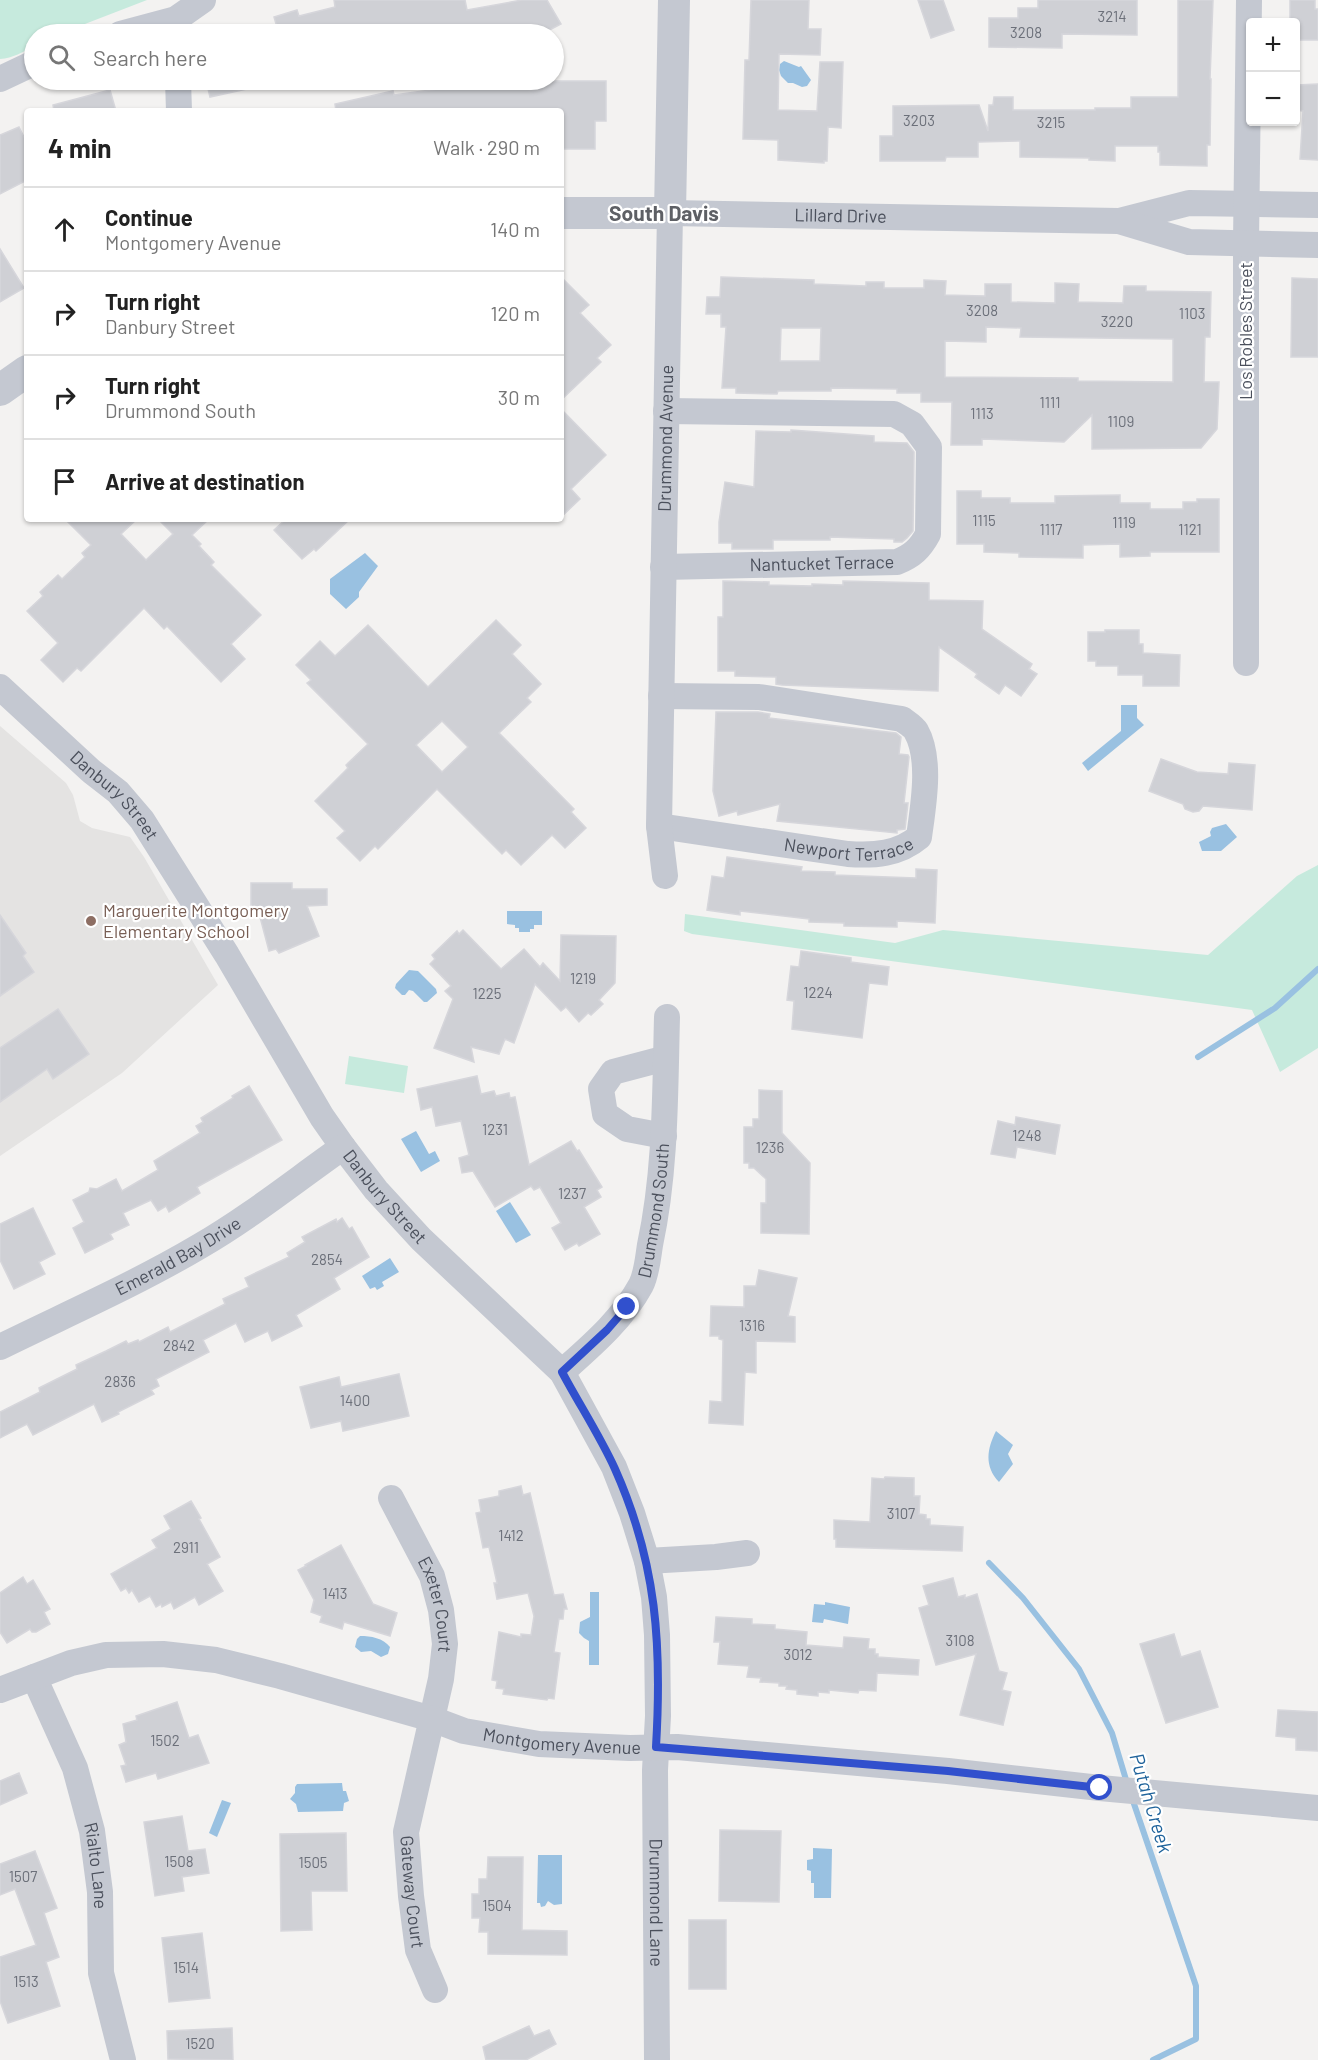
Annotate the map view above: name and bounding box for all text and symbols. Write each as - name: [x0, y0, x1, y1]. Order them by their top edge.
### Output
- house number: 3214: [1097, 7, 1127, 25]
- map controls: [1246, 18, 1300, 126]
- button: +: [1246, 18, 1300, 72]
- house number: 3208: [1010, 23, 1042, 41]
- search box: [24, 24, 564, 90]
- icon: search: [45, 41, 78, 74]
- text: Search here: [93, 44, 207, 70]
- button: −: [1246, 72, 1300, 126]
- house number: 3203: [903, 111, 935, 129]
- house number: 3215: [1037, 113, 1065, 131]
- text: 4 min: [48, 132, 112, 163]
- text: Walk · 290 m: [433, 135, 540, 159]
- district label: South Davis: [609, 200, 719, 225]
- street label: Lillard Drive: [794, 203, 887, 227]
- text: Continue: [105, 204, 193, 230]
- icon: ahead: [48, 213, 81, 246]
- text: 140 m: [490, 217, 540, 241]
- text: Montgomery Avenue: [105, 230, 281, 254]
- street label: Los Robles Street: [1234, 262, 1256, 400]
- text: Turn right: [105, 288, 200, 314]
- icon: right: [48, 297, 81, 330]
- text: 120 m: [490, 301, 540, 325]
- house number: 3208: [966, 301, 998, 319]
- house number: 1103: [1179, 304, 1205, 322]
- house number: 3220: [1101, 312, 1133, 330]
- text: Danbury Street: [105, 314, 236, 338]
- street label: Drummond Avenue: [653, 365, 677, 512]
- text: Turn right: [105, 372, 200, 398]
- icon: right: [48, 381, 81, 414]
- text: 30 m: [498, 385, 540, 409]
- house number: 1111: [1039, 393, 1061, 411]
- text: Drummond South: [105, 398, 256, 422]
- house number: 1113: [970, 404, 994, 422]
- house number: 1109: [1108, 412, 1134, 430]
- icon: arrive: [48, 465, 81, 498]
- text: Arrive at destination: [105, 468, 304, 494]
- house number: 1115: [972, 511, 996, 529]
- house number: 1119: [1112, 513, 1136, 531]
- house number: 1117: [1040, 520, 1062, 538]
- house number: 1121: [1178, 520, 1202, 538]
- street label: Nantucket Terrace: [749, 550, 895, 575]
- street label: Danbury Street: [66, 745, 164, 844]
- street label: Newport Terrace: [783, 832, 917, 865]
- place label: Marguerite Montgomery Elementary School: [103, 899, 289, 942]
- marker: Marguerite Montgomery Elementary School: [84, 914, 98, 928]
- house number: 1219: [570, 969, 596, 987]
- house number: 1224: [803, 983, 833, 1001]
- house number: 1225: [472, 984, 502, 1002]
- house number: 1231: [482, 1120, 508, 1138]
- house number: 1248: [1012, 1126, 1042, 1144]
- house number: 1236: [756, 1138, 784, 1156]
- street label: Drummond South: [632, 1142, 673, 1280]
- street label: Danbury Street: [339, 1145, 432, 1248]
- house number: 1237: [558, 1184, 586, 1202]
- street label: Emerald Bay Drive: [111, 1211, 245, 1300]
- house number: 2854: [311, 1250, 343, 1268]
- route end: [613, 1293, 639, 1319]
- house number: 1316: [739, 1316, 765, 1334]
- house number: 2842: [163, 1336, 195, 1354]
- house number: 2836: [104, 1372, 136, 1390]
- house number: 1400: [340, 1391, 370, 1409]
- house number: 3107: [887, 1504, 915, 1522]
- house number: 1412: [498, 1526, 524, 1544]
- house number: 2911: [173, 1538, 199, 1556]
- street label: Exeter Court: [414, 1552, 457, 1654]
- house number: 1413: [322, 1584, 348, 1602]
- house number: 3108: [945, 1631, 975, 1649]
- house number: 3012: [783, 1645, 813, 1663]
- street label: Montgomery Avenue: [481, 1722, 641, 1758]
- house number: 1502: [150, 1731, 180, 1749]
- water label: Putah Creek: [1125, 1750, 1179, 1856]
- route start: [1086, 1774, 1112, 1800]
- street label: Rialto Lane: [80, 1819, 112, 1909]
- street label: Gateway Court: [396, 1835, 430, 1950]
- street label: Drummond Lane: [645, 1838, 668, 1967]
- house number: 1508: [164, 1852, 194, 1870]
- house number: 1505: [298, 1853, 328, 1871]
- house number: 1507: [9, 1867, 37, 1885]
- house number: 1504: [482, 1896, 512, 1914]
- house number: 1514: [173, 1958, 199, 1976]
- house number: 1513: [13, 1972, 39, 1990]
- house number: 1520: [185, 2034, 215, 2052]

